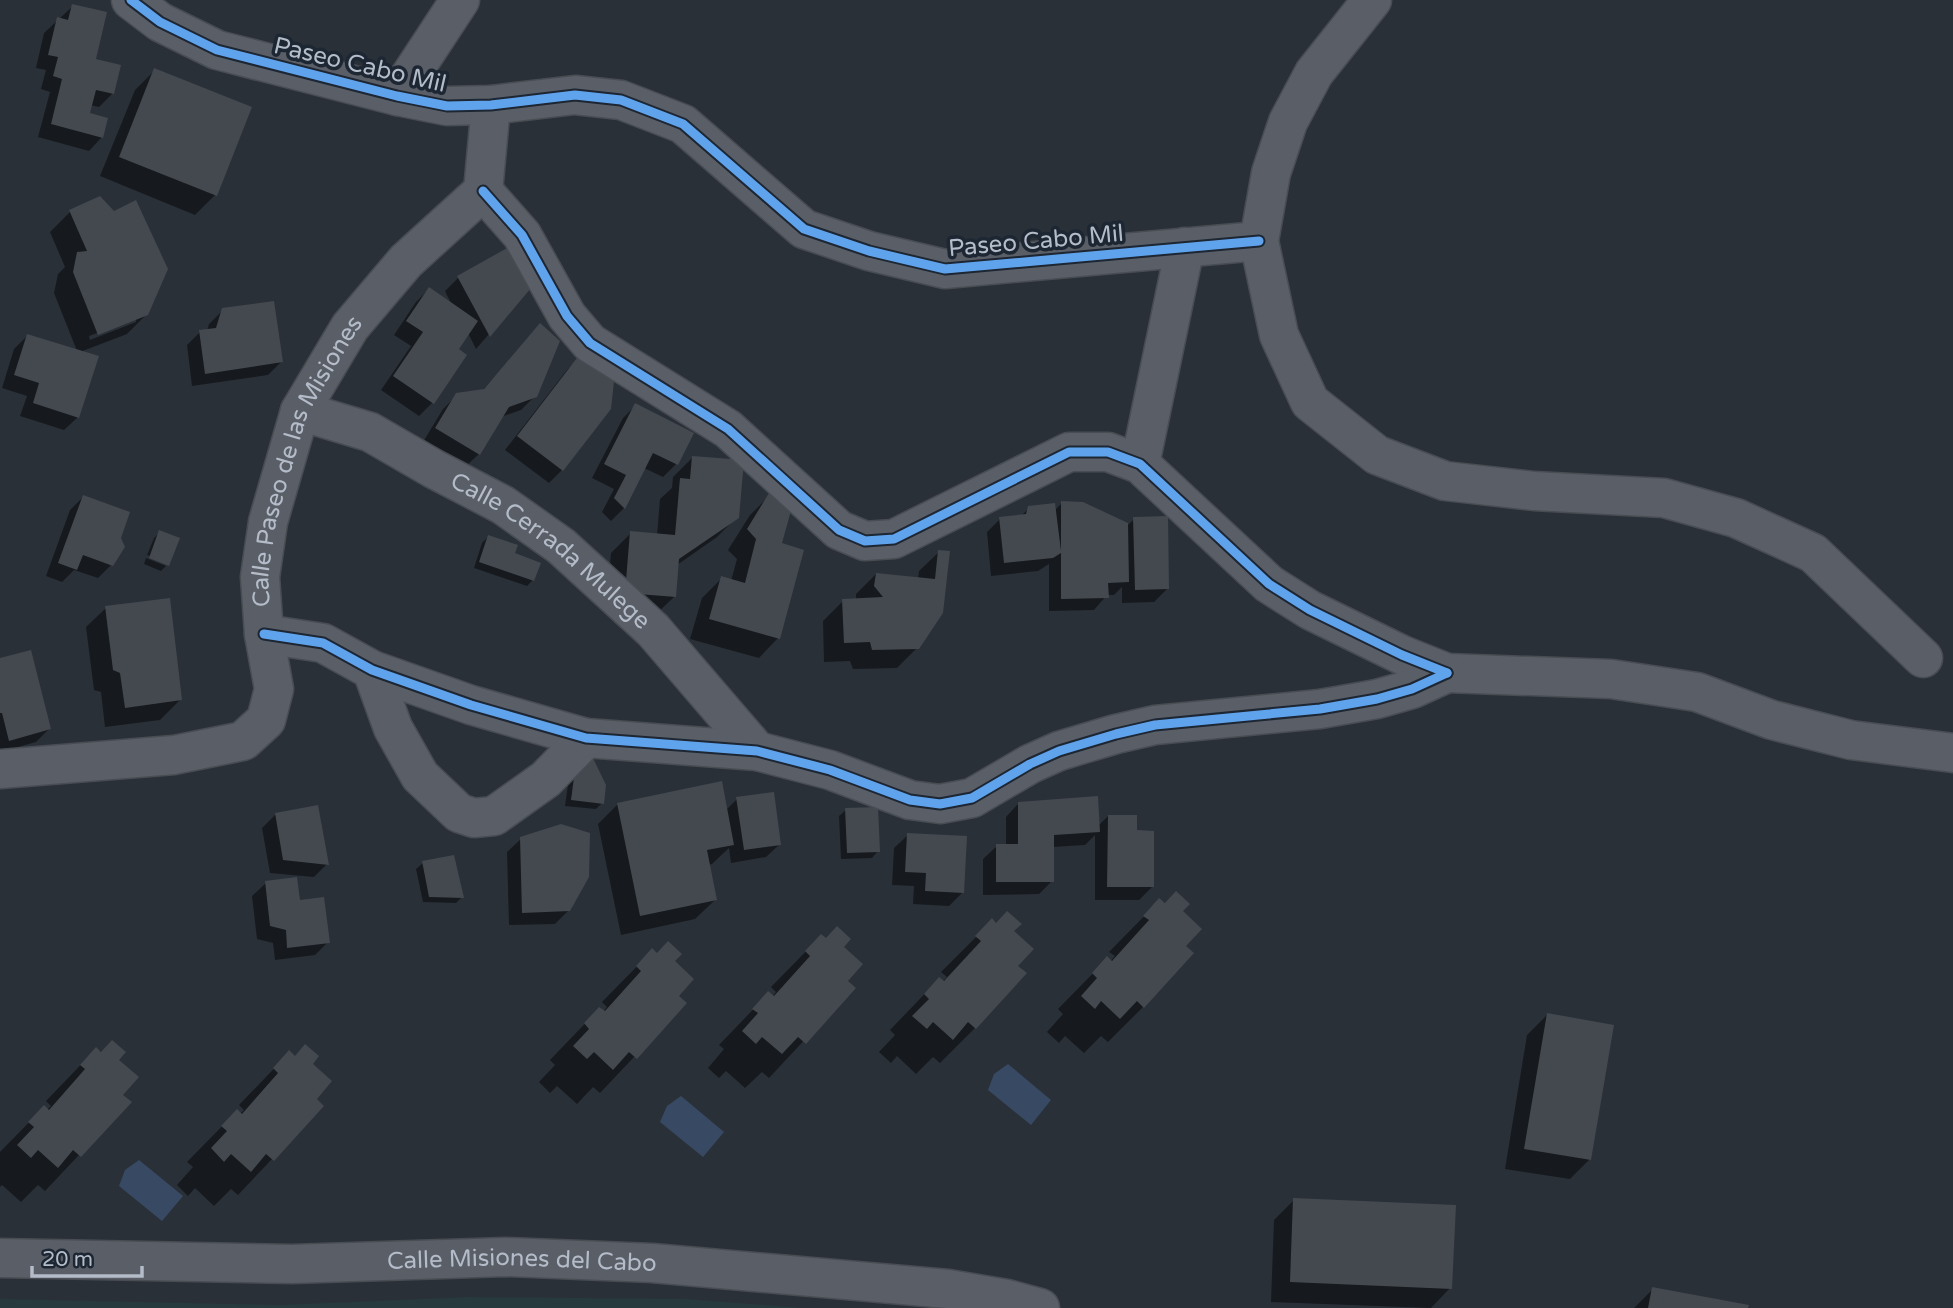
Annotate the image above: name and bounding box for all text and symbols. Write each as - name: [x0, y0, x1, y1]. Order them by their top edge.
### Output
- street label: Paseo Cabo Mil: [271, 31, 449, 99]
- street label: Paseo Cabo Mil: [947, 219, 1125, 263]
- street label: Calle Paseo de las Misiones: [246, 309, 368, 608]
- street label: Calle Cerrada Mulege: [446, 466, 657, 635]
- scale bar: [32, 1234, 142, 1278]
- street label: Calle Misiones del Cabo: [386, 1242, 657, 1278]
- text: 20 m: [42, 1247, 93, 1272]

